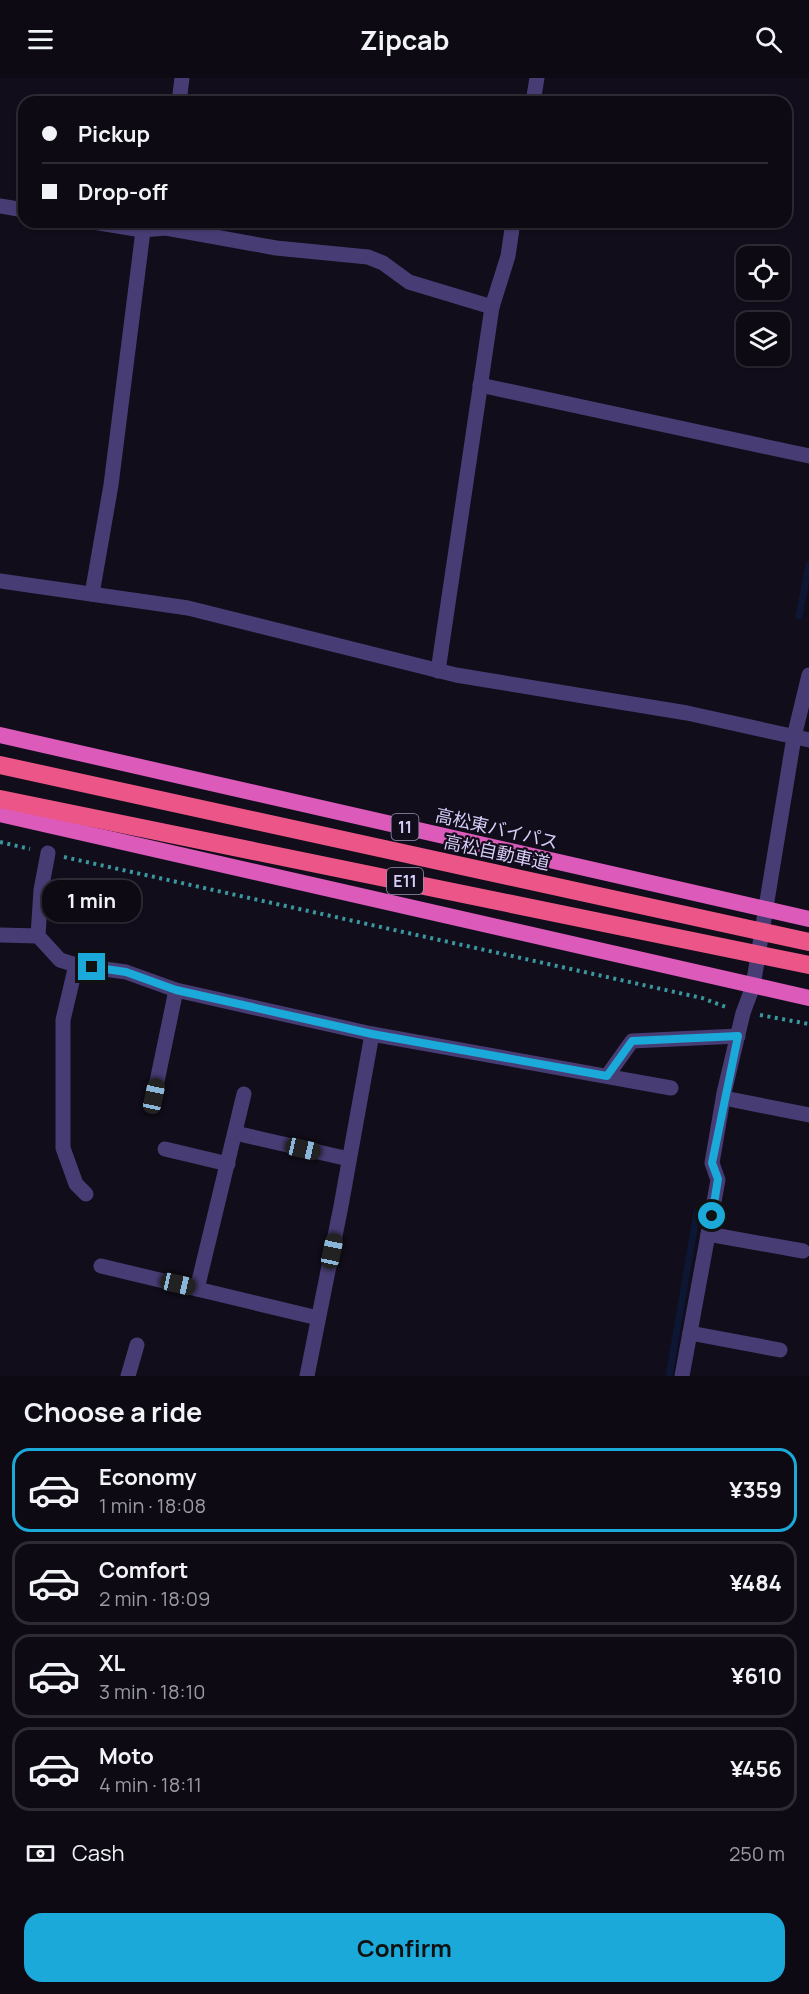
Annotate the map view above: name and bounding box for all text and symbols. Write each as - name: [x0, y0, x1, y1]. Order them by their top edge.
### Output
- text: Zipcab: [360, 21, 449, 58]
- icon: menu: [24, 23, 57, 56]
- icon: search: [752, 23, 785, 56]
- text: Pickup: [78, 119, 150, 149]
- text: Drop-off: [78, 177, 168, 207]
- map controls: [736, 246, 790, 366]
- button: locate: [736, 246, 790, 300]
- button: layers: [736, 312, 790, 366]
- street label: 高松東バイパス: [433, 802, 561, 854]
- road number: 11: [392, 814, 418, 840]
- street label: 高松自動車道: [442, 829, 552, 875]
- road number: E11: [387, 868, 423, 894]
- callout: 1 min: [42, 880, 142, 922]
- text: 1 min: [67, 887, 116, 914]
- route end: [78, 953, 105, 980]
- car: [141, 1077, 167, 1115]
- car: [283, 1136, 323, 1162]
- route start: [698, 1202, 725, 1229]
- car: [319, 1232, 345, 1270]
- car: [158, 1271, 198, 1297]
- text: Choose a ride: [24, 1393, 202, 1430]
- text: Economy: [99, 1462, 197, 1492]
- icon: car: [27, 1463, 81, 1517]
- text: ¥359: [729, 1475, 782, 1505]
- text: 1 min · 18:08: [99, 1492, 206, 1519]
- text: Comfort: [99, 1555, 188, 1585]
- icon: car: [27, 1556, 81, 1610]
- text: ¥484: [730, 1568, 782, 1598]
- text: 2 min · 18:09: [99, 1585, 210, 1612]
- text: XL: [99, 1648, 125, 1678]
- icon: car: [27, 1649, 81, 1703]
- text: ¥610: [731, 1661, 782, 1691]
- text: 3 min · 18:10: [99, 1678, 206, 1705]
- text: Moto: [99, 1741, 154, 1771]
- icon: car: [27, 1742, 81, 1796]
- text: ¥456: [730, 1754, 782, 1784]
- text: 4 min · 18:11: [99, 1771, 202, 1798]
- icon: cash: [24, 1837, 57, 1870]
- text: Cash: [72, 1838, 125, 1868]
- text: 250 m: [729, 1840, 785, 1867]
- button: Confirm: [24, 1913, 785, 1982]

